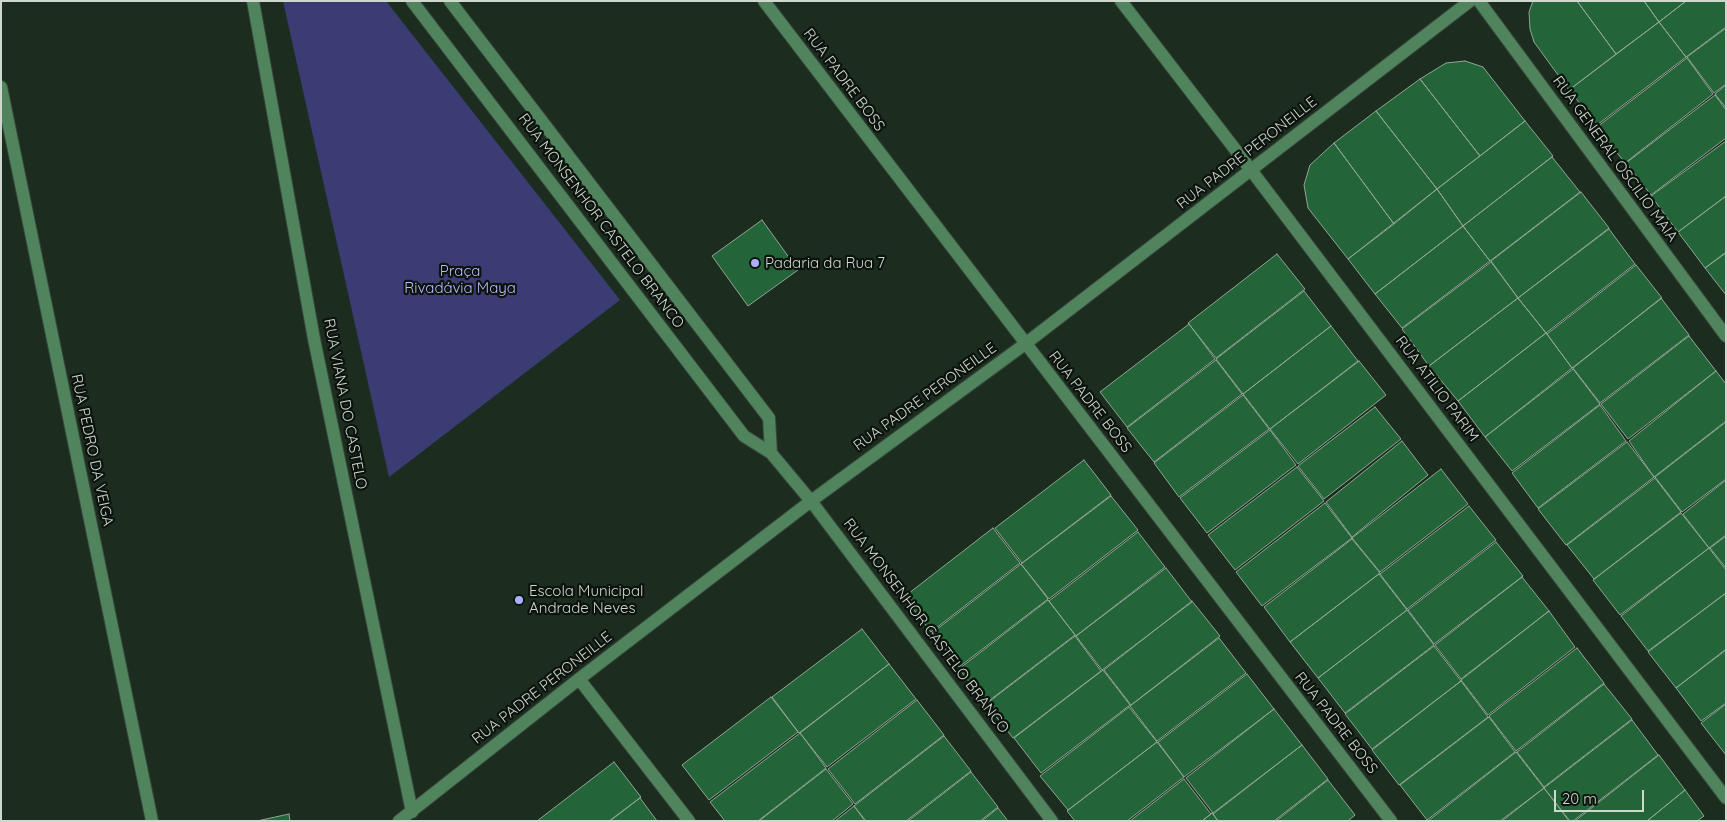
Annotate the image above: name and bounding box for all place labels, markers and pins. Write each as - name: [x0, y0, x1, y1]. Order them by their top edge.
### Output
- place label: Padaria da Rua 7: [765, 254, 885, 272]
- marker: Padaria da Rua 7: [749, 257, 761, 269]
- place label: Escola Municipal Andrade Neves: [529, 582, 643, 617]
- marker: Escola Municipal Andrade Neves: [513, 594, 525, 606]

